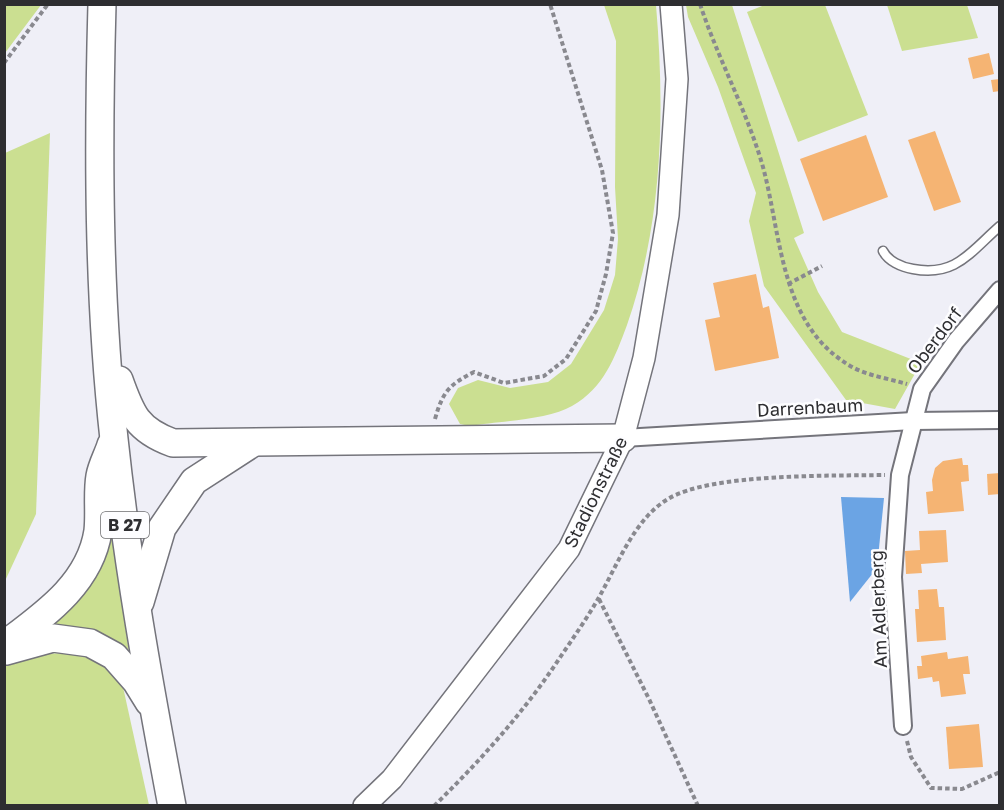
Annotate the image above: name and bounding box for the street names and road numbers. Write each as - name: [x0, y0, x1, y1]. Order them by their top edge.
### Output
- street label: Oberdorf: [902, 302, 966, 378]
- street label: Darrenbaum: [756, 393, 864, 421]
- street label: Stadionstraße: [559, 433, 631, 551]
- road number: B 27: [101, 512, 149, 538]
- street label: Am Adlerberg: [865, 550, 891, 668]

